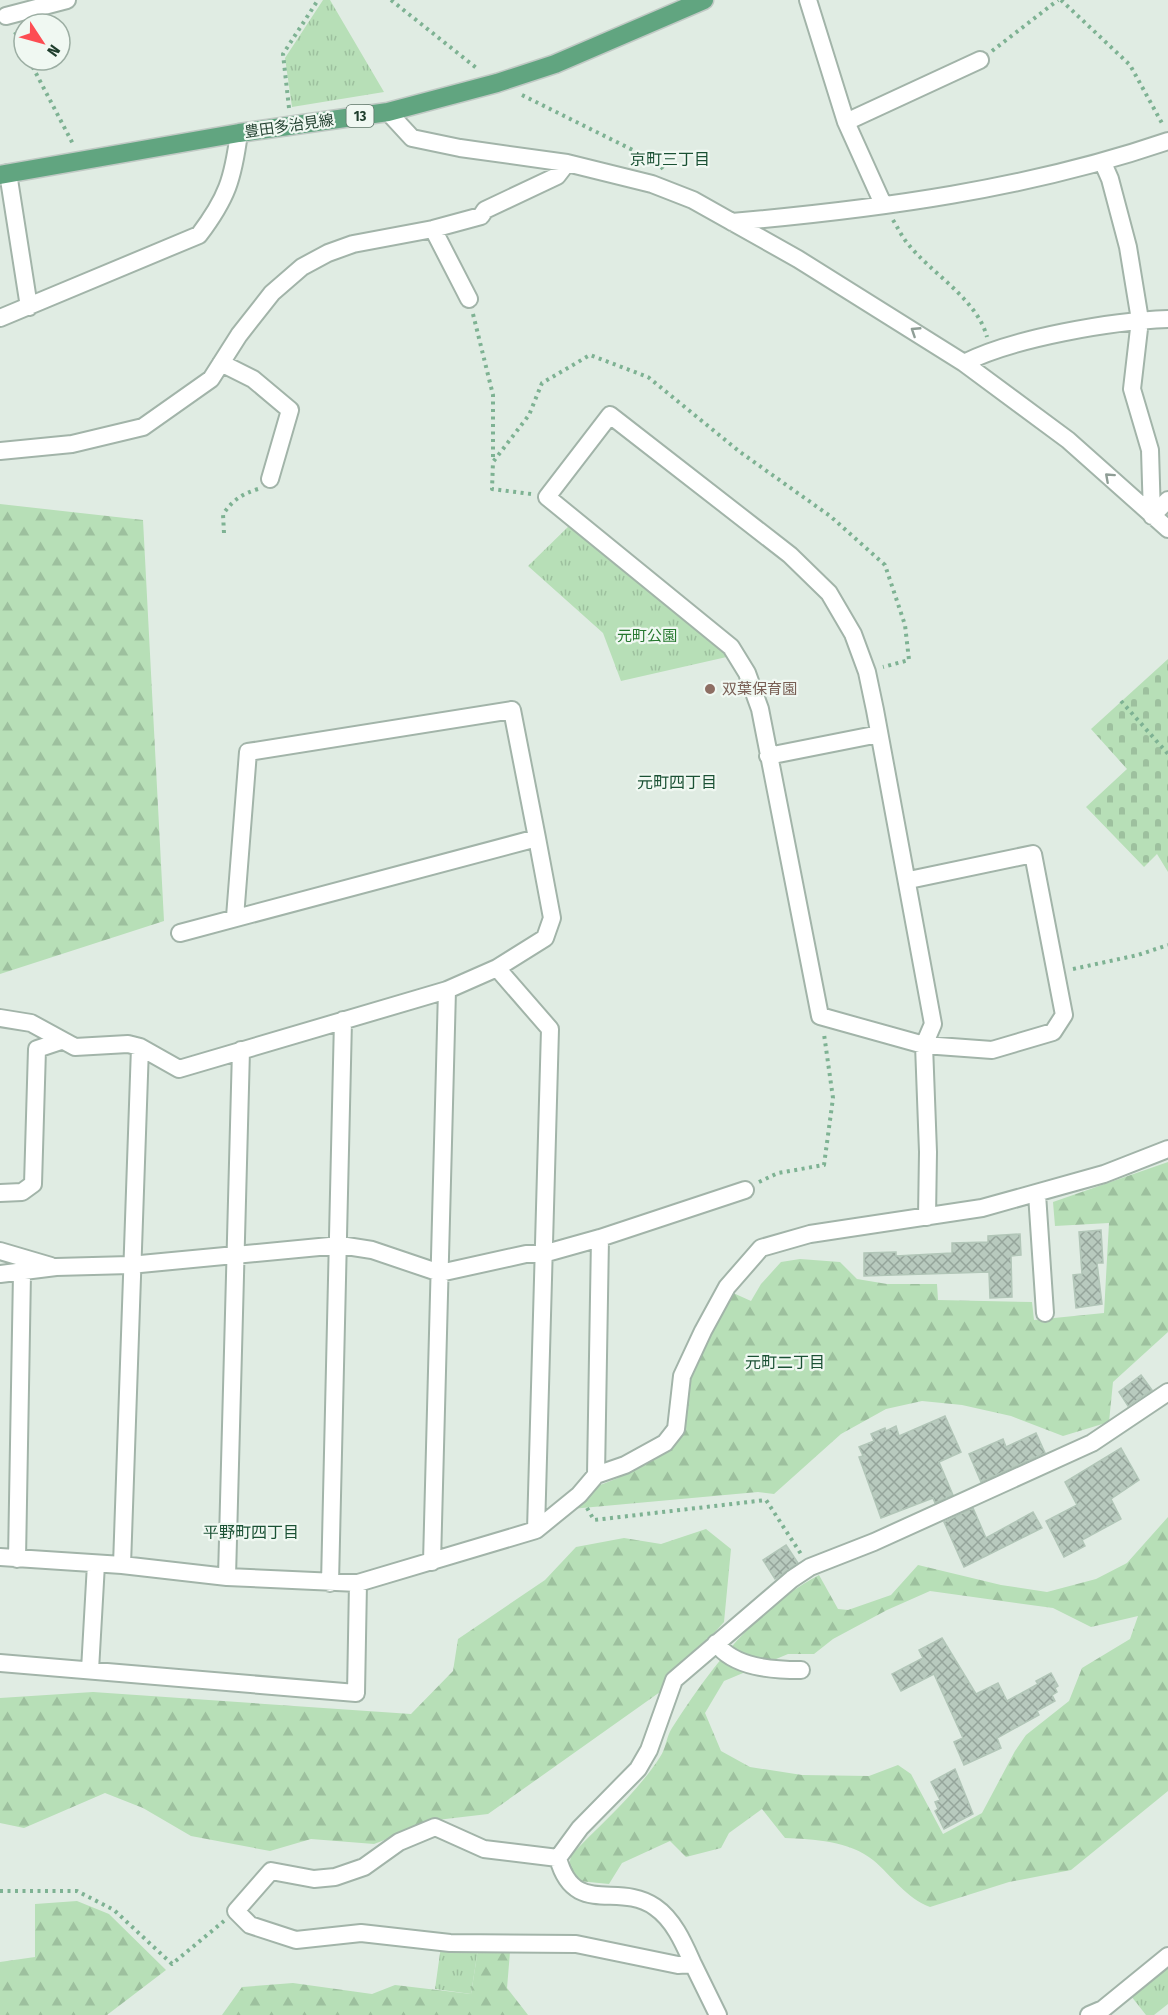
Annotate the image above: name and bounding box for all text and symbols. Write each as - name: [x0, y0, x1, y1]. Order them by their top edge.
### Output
- north arrow: [12, 12, 72, 72]
- text: N: [43, 41, 64, 60]
- road number: 13: [346, 105, 374, 127]
- street label: 豊田多治見線: [243, 111, 335, 141]
- district label: 京町三丁目: [630, 150, 710, 169]
- one-way arrow: [911, 327, 922, 338]
- one-way arrow: [1105, 473, 1116, 484]
- park label: 元町公園: [617, 627, 677, 645]
- place label: 双葉保育園: [722, 680, 797, 698]
- marker: 双葉保育園: [703, 682, 717, 696]
- district label: 元町四丁目: [637, 773, 717, 792]
- district label: 元町二丁目: [745, 1353, 825, 1372]
- district label: 平野町四丁目: [203, 1523, 299, 1542]

